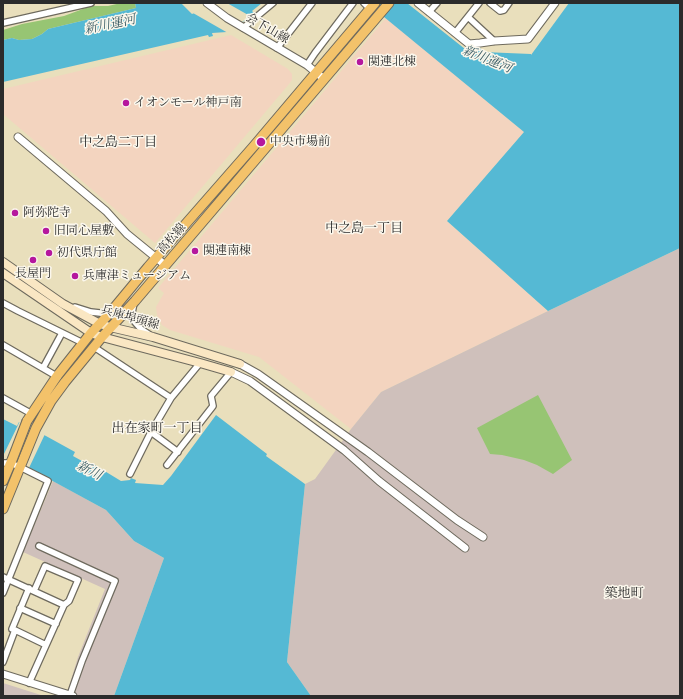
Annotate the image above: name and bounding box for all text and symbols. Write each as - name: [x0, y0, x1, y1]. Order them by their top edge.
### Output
- street label: 会下山線: [243, 11, 291, 47]
- water label: 新川運河: [83, 12, 137, 38]
- water label: 新川運河: [460, 43, 514, 77]
- place label: 関連北棟: [368, 55, 416, 69]
- marker: 関連北棟: [355, 57, 365, 67]
- place label: イオンモール神戸南: [134, 96, 242, 110]
- marker: イオンモール神戸南: [121, 98, 131, 108]
- district label: 中之島二丁目: [79, 135, 157, 151]
- place label: 中央市場前: [270, 135, 330, 149]
- marker: 中央市場前: [255, 136, 267, 148]
- place label: 阿弥陀寺: [23, 206, 71, 220]
- marker: 阿弥陀寺: [10, 208, 20, 218]
- street label: 高松線: [155, 221, 189, 257]
- district label: 中之島一丁目: [325, 221, 403, 237]
- place label: 旧同心屋敷: [54, 224, 114, 238]
- marker: 旧同心屋敷: [41, 226, 51, 236]
- place label: 関連南棟: [203, 244, 251, 258]
- place label: 初代県庁館: [57, 246, 117, 260]
- marker: 関連南棟: [190, 246, 200, 256]
- marker: 初代県庁館: [44, 248, 54, 258]
- marker: 長屋門: [28, 255, 38, 265]
- place label: 長屋門: [15, 267, 51, 281]
- place label: 兵庫津ミュージアム: [83, 269, 191, 283]
- marker: 兵庫津ミュージアム: [70, 271, 80, 281]
- street label: 兵庫埠頭線: [99, 303, 161, 333]
- district label: 出在家町一丁目: [112, 421, 202, 437]
- water label: 新川: [74, 458, 104, 484]
- district label: 築地町: [605, 586, 643, 602]

